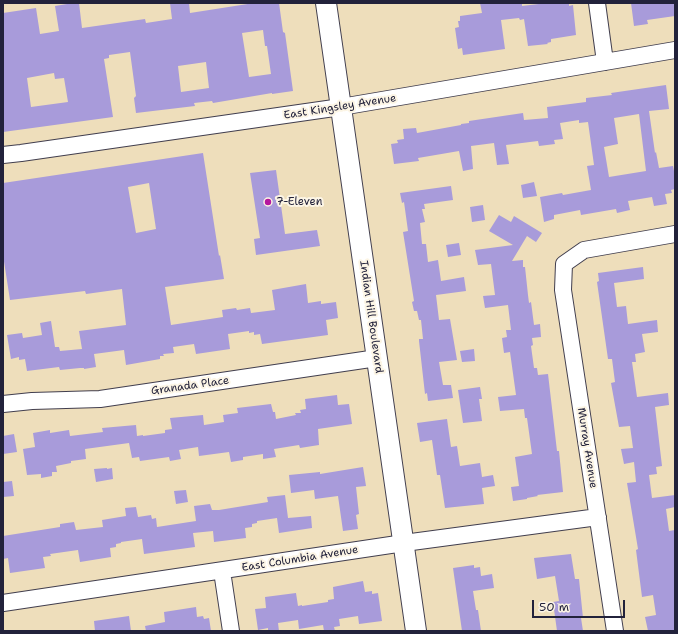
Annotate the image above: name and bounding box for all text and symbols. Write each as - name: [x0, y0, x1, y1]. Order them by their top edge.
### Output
- street label: East Kingsley Avenue: [283, 92, 397, 122]
- place label: 7-Eleven: [276, 195, 322, 209]
- marker: 7-Eleven: [263, 197, 273, 207]
- street label: Indian Hill Boulevard: [357, 260, 385, 374]
- street label: Granada Place: [150, 374, 230, 398]
- street label: Murray Avenue: [574, 407, 600, 489]
- street label: East Columbia Avenue: [241, 543, 359, 575]
- scale bar: [534, 592, 627, 618]
- text: 50 m: [539, 599, 569, 615]

